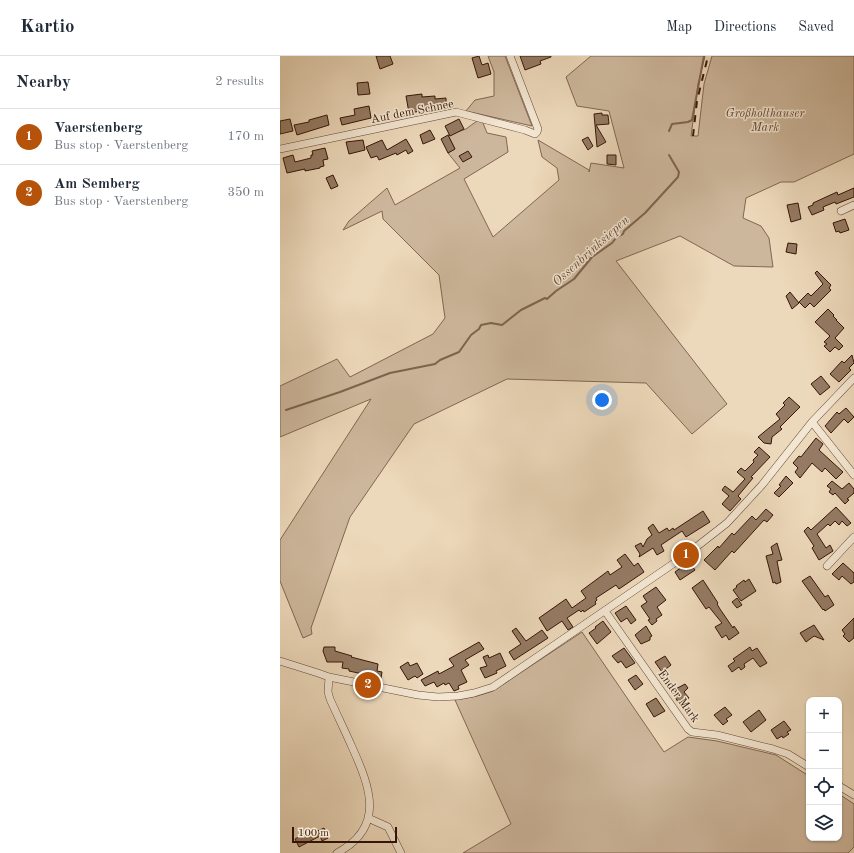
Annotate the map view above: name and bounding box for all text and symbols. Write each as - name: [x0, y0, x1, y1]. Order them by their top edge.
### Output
- text: Kartio: [20, 18, 75, 37]
- text: Map: [666, 20, 692, 34]
- text: Directions: [714, 20, 776, 34]
- text: Saved: [798, 20, 834, 34]
- text: Nearby: [16, 74, 71, 91]
- text: 2 results: [215, 75, 264, 88]
- street label: Auf dem Schnee: [370, 98, 455, 126]
- park label: Großholthauser Mark: [726, 108, 805, 134]
- text: Vaerstenberg: [54, 121, 143, 136]
- text: 1: [25, 130, 33, 143]
- text: 170 m: [227, 130, 264, 143]
- text: Bus stop · Vaerstenberg: [54, 139, 188, 152]
- text: Am Semberg: [54, 177, 140, 192]
- text: 2: [25, 186, 33, 199]
- text: 350 m: [227, 186, 264, 199]
- text: Bus stop · Vaerstenberg: [54, 195, 188, 208]
- water label: Ossenbrinksiepen: [550, 213, 632, 289]
- your location: [592, 390, 612, 410]
- pin: 1: [673, 540, 699, 570]
- street label: Ender Mark: [655, 668, 701, 725]
- pin: 2: [355, 670, 381, 700]
- map controls: [806, 697, 842, 841]
- button: +: [806, 697, 842, 733]
- button: −: [806, 733, 842, 769]
- button: locate: [806, 769, 842, 805]
- button: layers: [806, 805, 842, 841]
- scale bar: [292, 825, 397, 844]
- text: 100 m: [298, 828, 329, 839]

